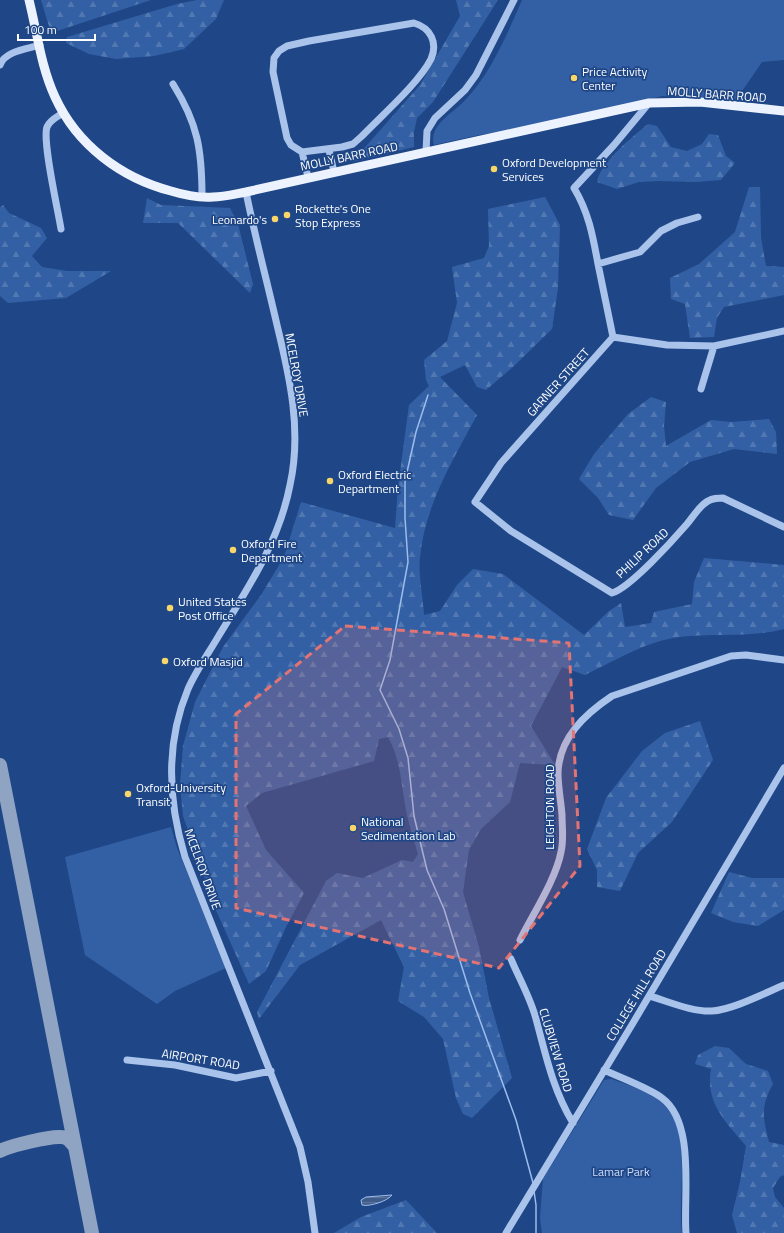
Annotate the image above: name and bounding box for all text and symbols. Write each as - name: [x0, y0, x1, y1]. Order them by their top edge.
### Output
- scale bar: [18, 16, 95, 42]
- text: 100 m: [24, 20, 57, 39]
- place label: Price Activity Center: [582, 62, 648, 95]
- marker: Price Activity Center: [569, 73, 579, 83]
- street label: MOLLY BARR ROAD: [667, 81, 768, 107]
- street label: MOLLY BARR ROAD: [298, 136, 400, 176]
- place label: Oxford Development Services: [502, 153, 607, 186]
- marker: Oxford Development Services: [489, 164, 499, 174]
- place label: Rockette's One Stop Express: [295, 199, 371, 232]
- place label: Leonardo's: [212, 210, 267, 229]
- marker: Rockette's One Stop Express: [282, 210, 292, 220]
- marker: Leonardo's: [270, 214, 280, 224]
- street label: MCELROY DRIVE: [280, 332, 314, 419]
- street label: GARNER STREET: [522, 343, 594, 421]
- place label: Oxford Electric Department: [338, 465, 411, 498]
- marker: Oxford Electric Department: [325, 476, 335, 486]
- street label: PHILIP ROAD: [611, 523, 673, 583]
- place label: Oxford Fire Department: [241, 534, 303, 567]
- marker: Oxford Fire Department: [228, 545, 238, 555]
- place label: United States Post Office: [178, 592, 247, 625]
- marker: United States Post Office: [165, 603, 175, 613]
- place label: Oxford Masjid: [173, 652, 243, 671]
- marker: Oxford Masjid: [160, 656, 170, 666]
- street label: LEIGHTON ROAD: [540, 764, 559, 850]
- place label: Oxford-University Transit: [136, 778, 226, 811]
- marker: Oxford-University Transit: [123, 789, 133, 799]
- place label: National Sedimentation Lab: [361, 812, 456, 845]
- marker: National Sedimentation Lab: [348, 823, 358, 833]
- street label: MCELROY DRIVE: [180, 826, 227, 912]
- street label: COLLEGE HILL ROAD: [601, 945, 671, 1045]
- street label: CLUBVIEW ROAD: [534, 1006, 578, 1095]
- street label: AIRPORT ROAD: [161, 1043, 242, 1075]
- park label: Lamar Park: [592, 1162, 650, 1181]

